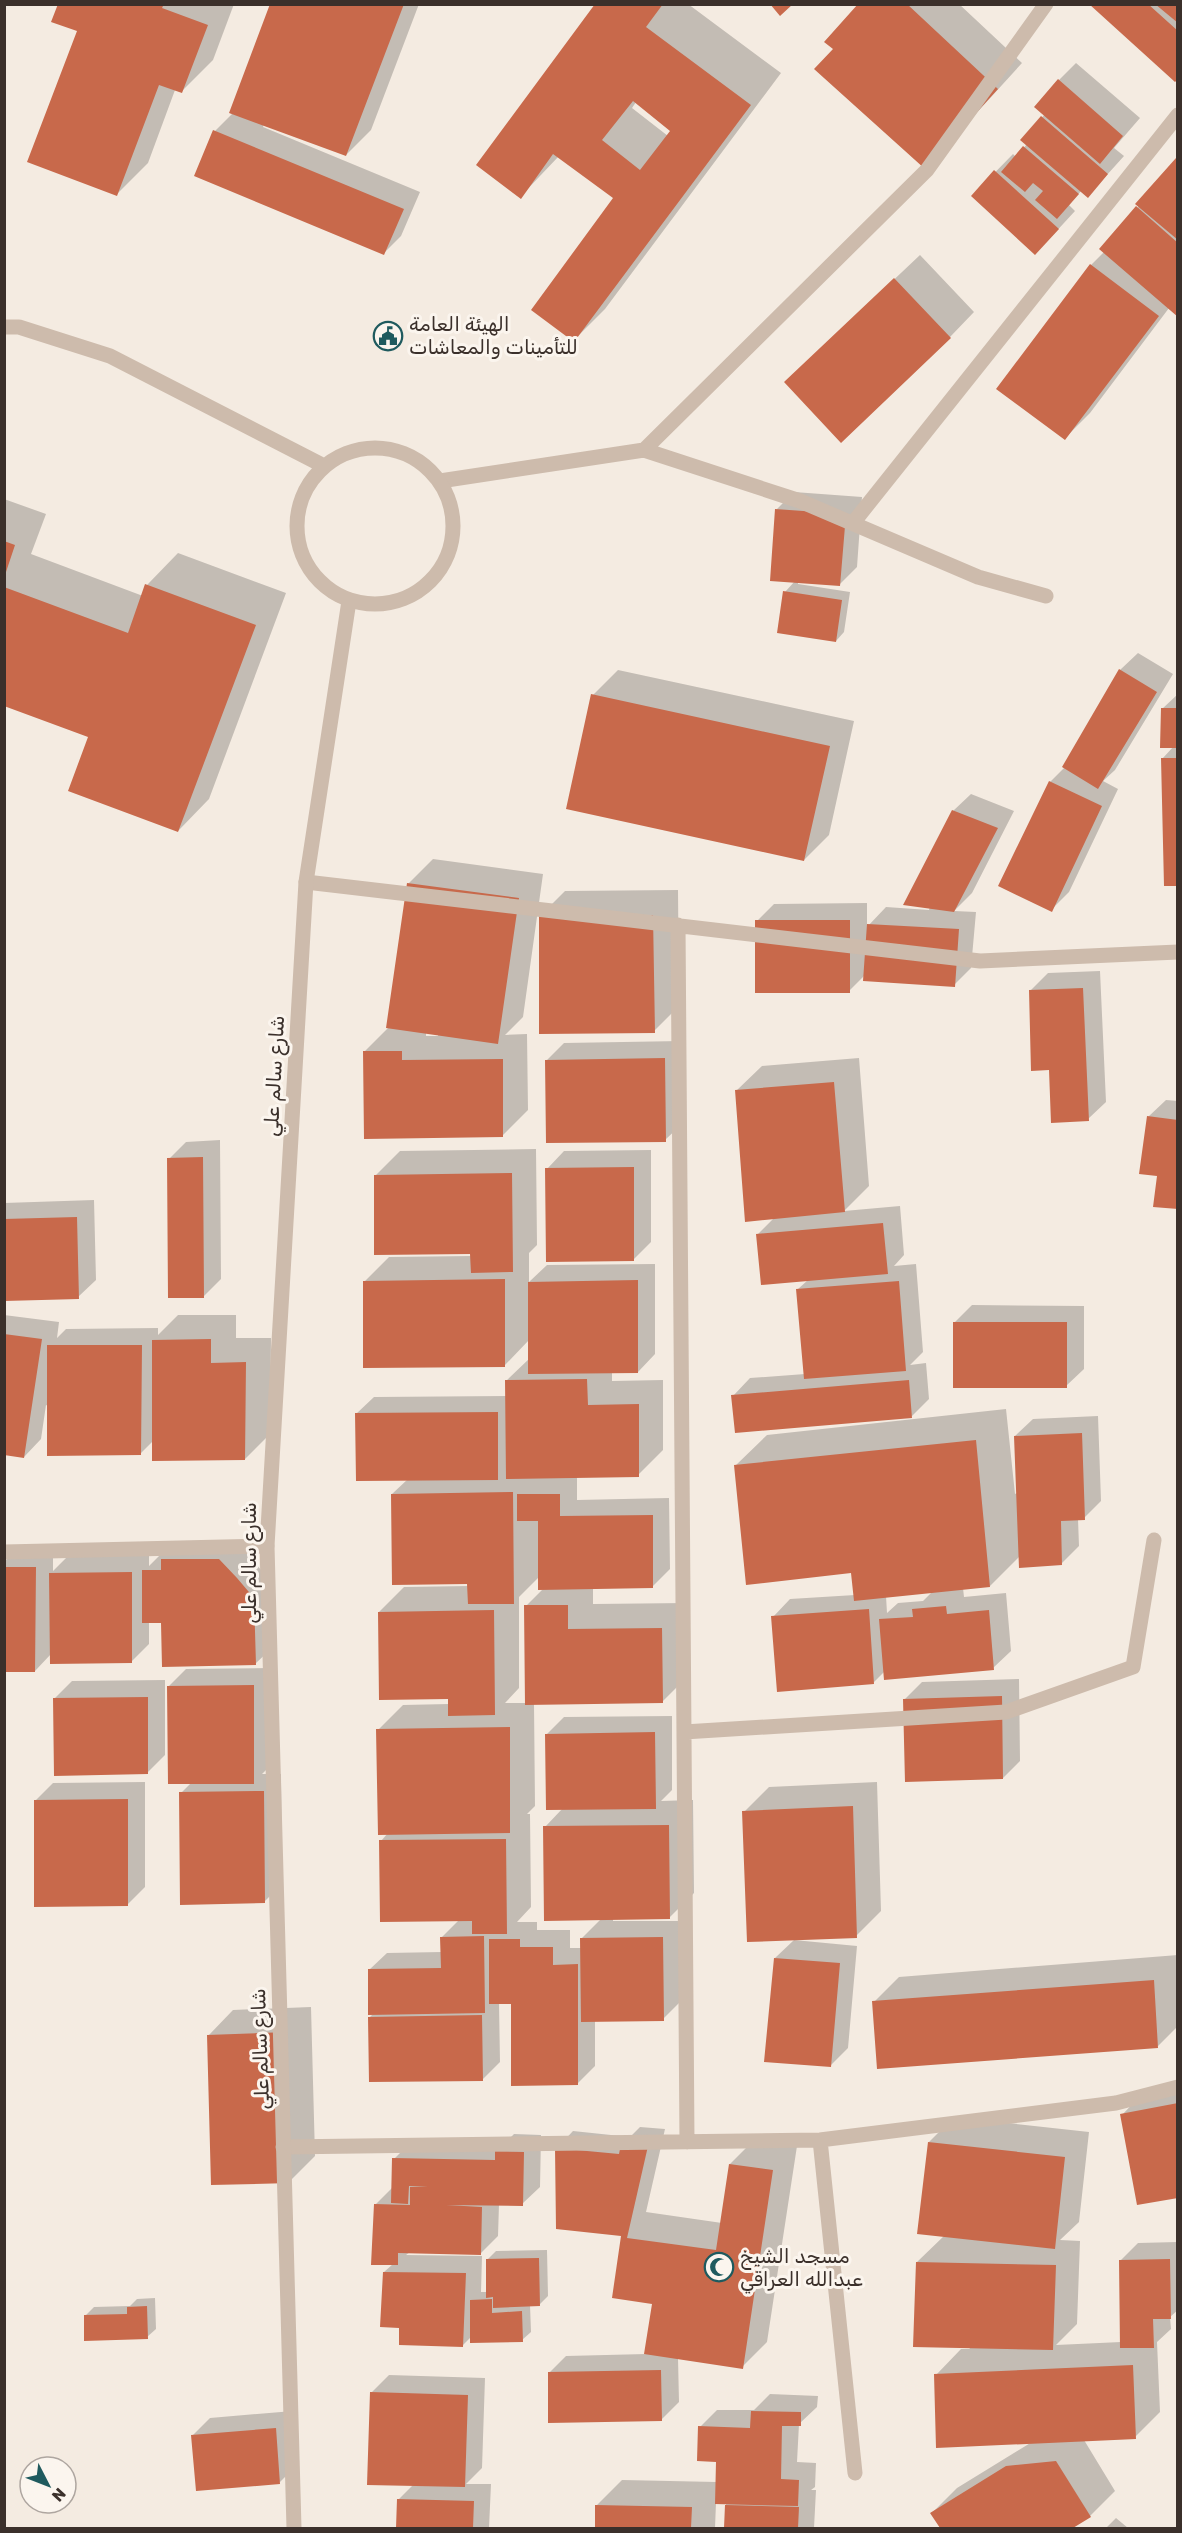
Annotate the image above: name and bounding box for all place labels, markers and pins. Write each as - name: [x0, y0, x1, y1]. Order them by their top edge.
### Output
- place label: الهيئة العامة للتأمينات والمعاشات: [409, 312, 578, 359]
- public building icon: الهيئة العامة للتأمينات والمعاشات: [372, 320, 404, 352]
- place label: مسجد الشيخ عبدالله العراقي: [740, 2244, 863, 2294]
- mosque icon: مسجد الشيخ عبدالله العراقي: [703, 2251, 735, 2283]

